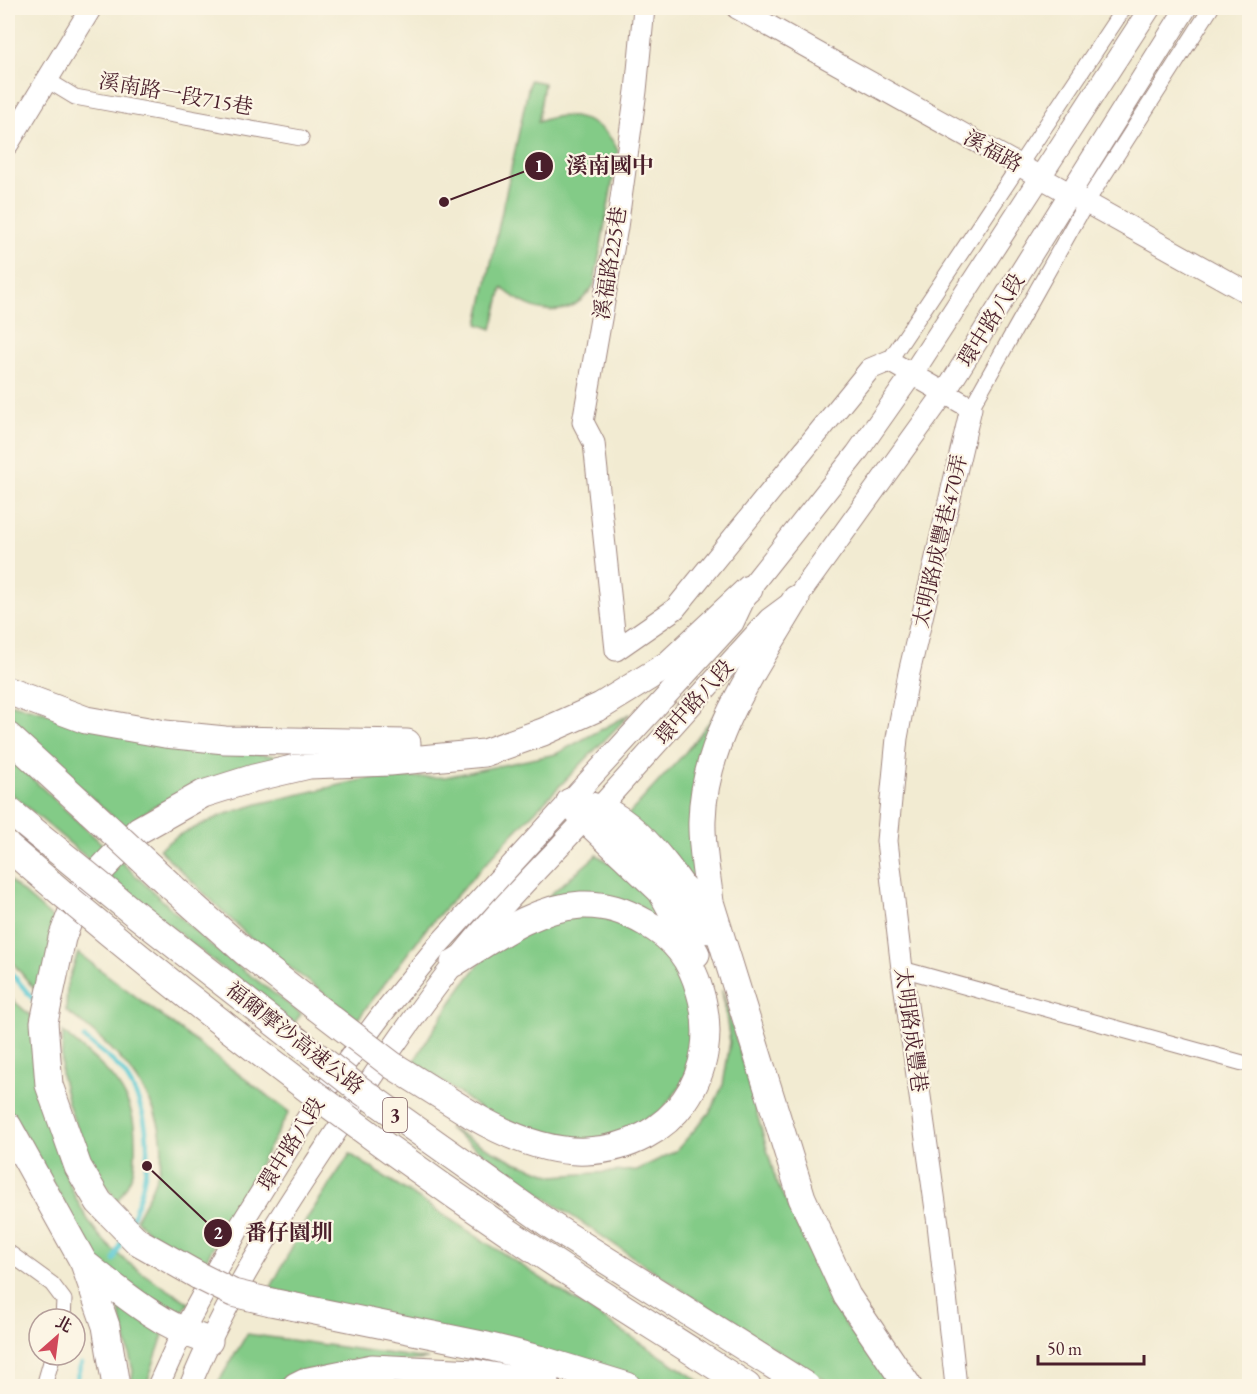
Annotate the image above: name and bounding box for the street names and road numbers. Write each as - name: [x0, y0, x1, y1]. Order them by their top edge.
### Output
- street label: 溪南路一段715巷: [97, 67, 255, 120]
- street label: 溪福路: [959, 123, 1027, 178]
- street label: 溪福路225巷: [587, 204, 632, 321]
- street label: 環中路八段: [951, 268, 1030, 371]
- street label: 太明路成豐巷470弄: [906, 451, 973, 630]
- street label: 環中路八段: [648, 654, 739, 750]
- street label: 太明路成豐巷: [889, 966, 934, 1094]
- street label: 福爾摩沙高速公路: [221, 975, 370, 1100]
- street label: 環中路八段: [251, 1092, 330, 1195]
- road number: 3: [383, 1098, 407, 1132]

